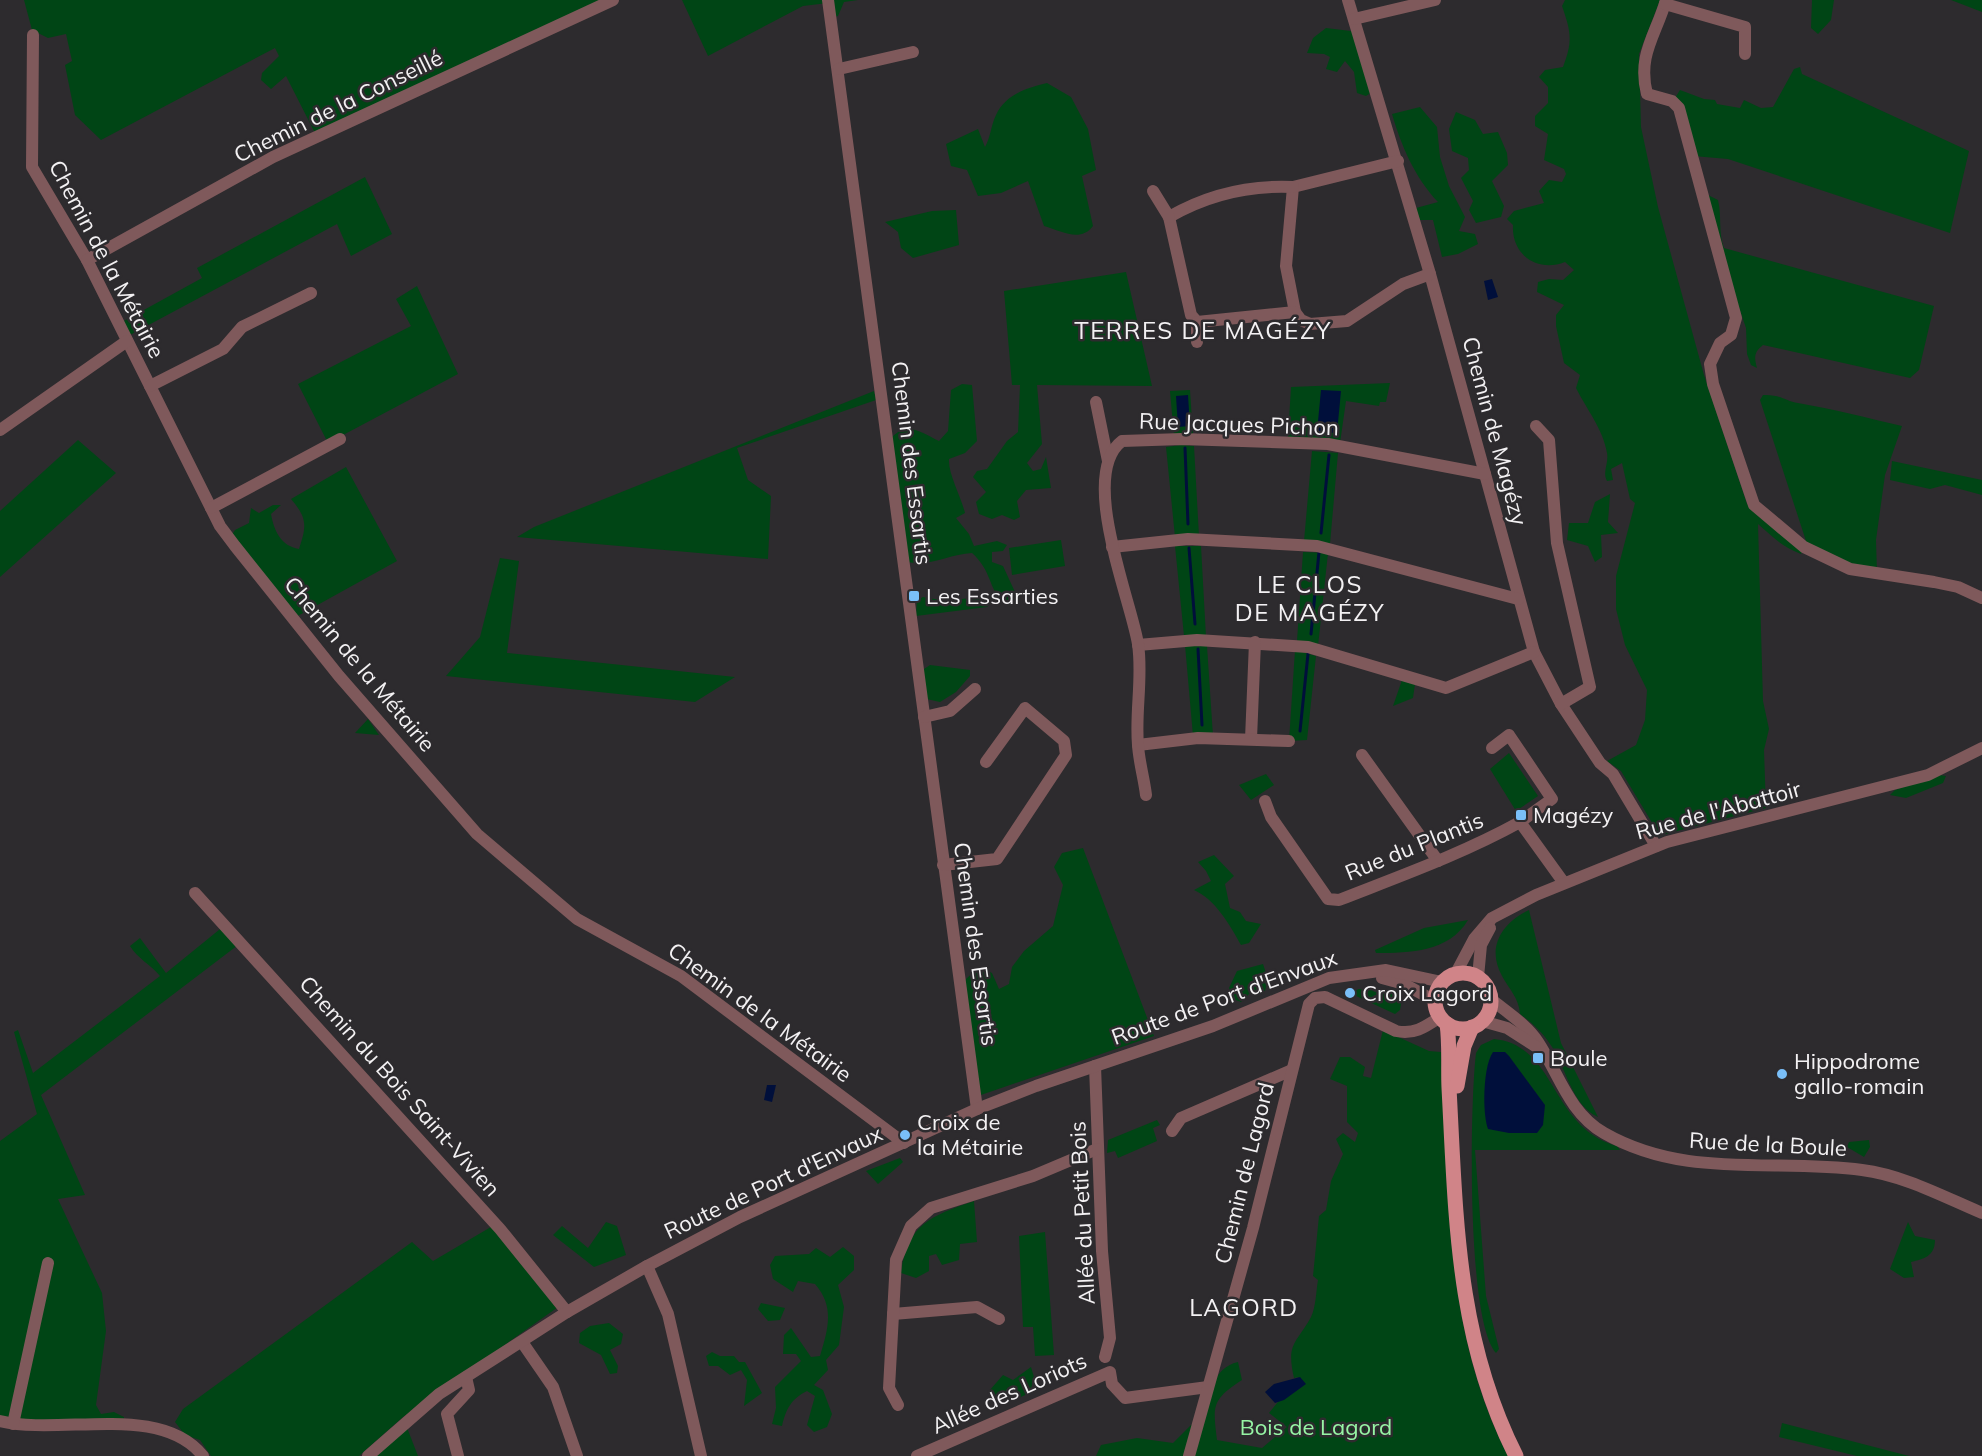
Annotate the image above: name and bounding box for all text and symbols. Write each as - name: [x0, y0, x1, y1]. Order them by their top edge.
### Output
- street label: Chemin de la Conseillé: [229, 43, 447, 169]
- street label: Chemin de la Métairie: [43, 155, 171, 363]
- district label: TERRES DE MAGÉZY: [1074, 315, 1332, 345]
- street label: Chemin de Magézy: [1456, 334, 1534, 529]
- street label: Chemin des Essartis: [886, 359, 938, 567]
- street label: Rue Jacques Pichon: [1139, 407, 1339, 441]
- district label: LE CLOS DE MAGÉZY: [1235, 569, 1385, 627]
- street label: Chemin de la Métairie: [278, 571, 442, 757]
- place label: Les Essarties: [926, 582, 1059, 610]
- marker: Les Essarties: [907, 589, 921, 603]
- street label: Rue de l'Abattoir: [1632, 774, 1804, 846]
- place label: Magézy: [1533, 801, 1614, 829]
- street label: Rue du Plantis: [1341, 806, 1487, 886]
- marker: Magézy: [1514, 808, 1528, 822]
- street label: Chemin des Essartis: [948, 840, 1004, 1048]
- street label: Chemin de la Métairie: [663, 936, 857, 1088]
- street label: Route de Port d'Envaux: [1108, 943, 1341, 1051]
- street label: Chemin du Bois Saint-Vivien: [293, 970, 507, 1202]
- place label: Croix Lagord: [1362, 979, 1492, 1007]
- marker: Croix Lagord: [1343, 986, 1357, 1000]
- place label: Boule: [1550, 1044, 1607, 1072]
- place label: Hippodrome gallo-romain: [1794, 1047, 1924, 1100]
- marker: Boule: [1531, 1051, 1545, 1065]
- marker: Hippodrome gallo-romain: [1775, 1067, 1789, 1081]
- street label: Chemin de Lagord: [1208, 1079, 1280, 1267]
- place label: Croix de la Métairie: [917, 1108, 1023, 1161]
- street label: Route de Port d'Envaux: [659, 1119, 887, 1245]
- street label: Allée du Petit Bois: [1063, 1120, 1101, 1306]
- street label: Rue de la Boule: [1688, 1126, 1848, 1162]
- marker: Croix de la Métairie: [898, 1128, 912, 1142]
- district label: LAGORD: [1189, 1292, 1299, 1322]
- street label: Allée des Loriots: [927, 1346, 1091, 1440]
- park label: Bois de Lagord: [1240, 1413, 1392, 1441]

